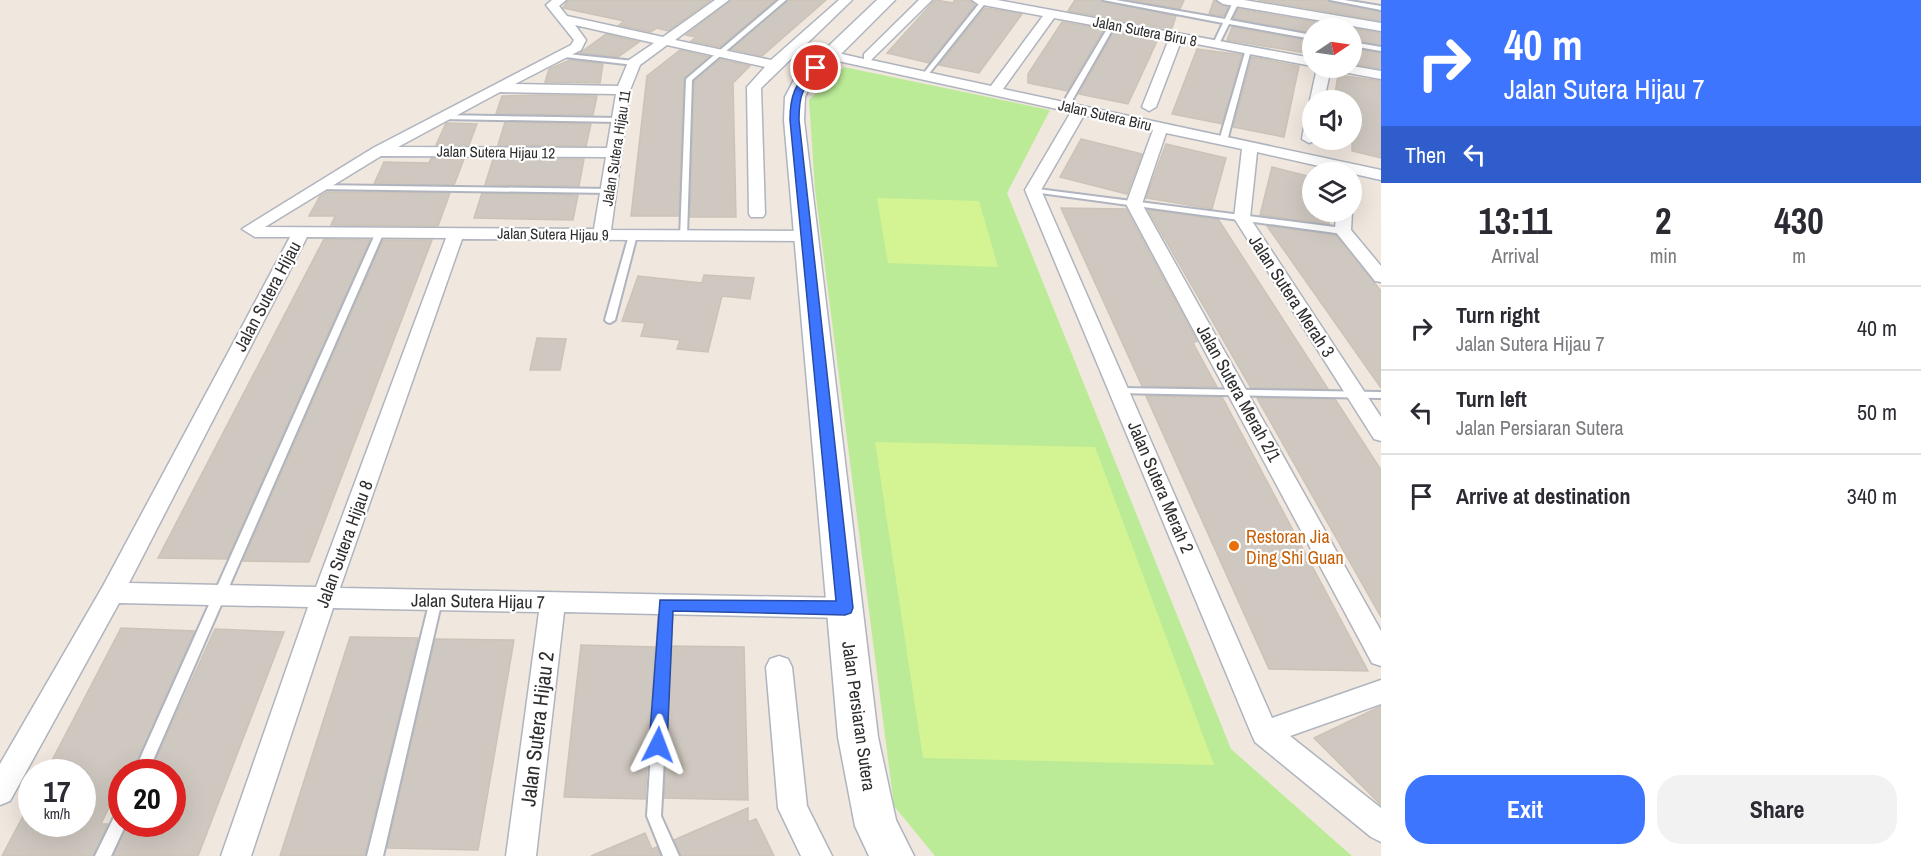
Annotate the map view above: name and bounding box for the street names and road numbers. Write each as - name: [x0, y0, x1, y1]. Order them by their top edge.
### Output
- street label: Jalan Sutera Biru 8: [1091, 11, 1199, 51]
- street label: Jalan Sutera Hijau 11: [596, 88, 636, 208]
- street label: Jalan Sutera Biru: [1056, 94, 1154, 136]
- street label: Jalan Sutera Hijau 12: [437, 140, 555, 164]
- street label: Jalan Sutera Hijau 9: [497, 223, 609, 245]
- street label: Jalan Sutera Merah 3: [1243, 230, 1341, 362]
- street label: Jalan Sutera Hijau: [227, 237, 307, 355]
- street label: Jalan Sutera Merah 2/1: [1191, 320, 1288, 467]
- street label: Jalan Sutera Merah 2: [1122, 417, 1200, 557]
- street label: Jalan Sutera Hijau 8: [309, 477, 379, 611]
- street label: Jalan Sutera Hijau 7: [411, 587, 545, 615]
- street label: Jalan Persiaran Sutera: [836, 640, 882, 792]
- street label: Jalan Sutera Hijau 2: [513, 650, 561, 808]

